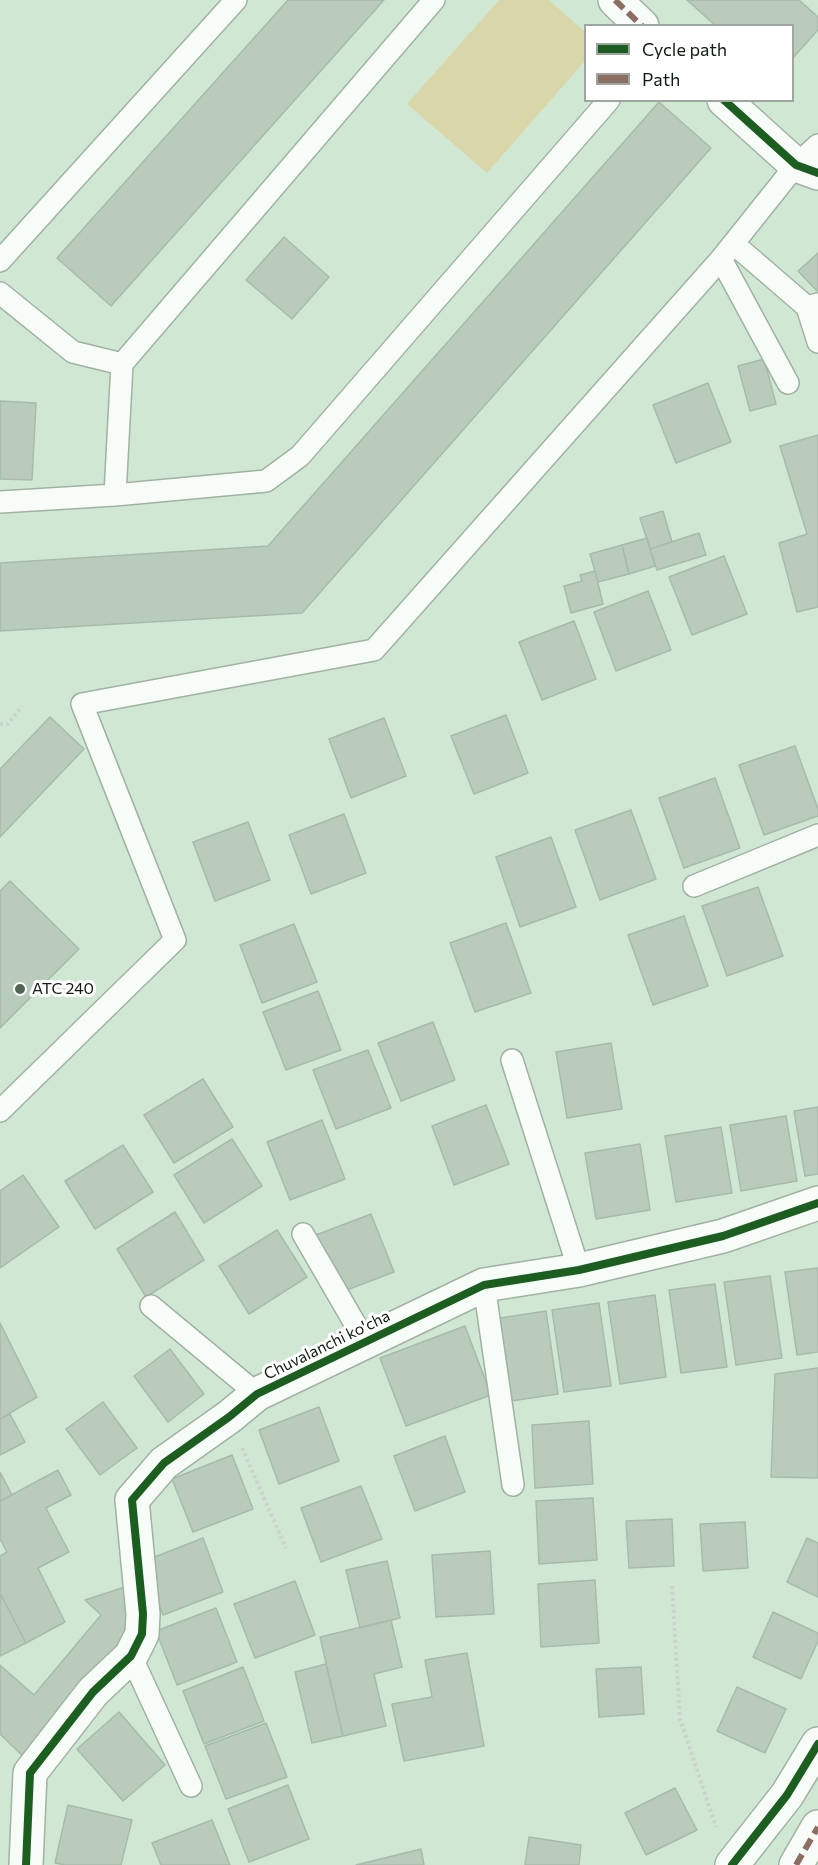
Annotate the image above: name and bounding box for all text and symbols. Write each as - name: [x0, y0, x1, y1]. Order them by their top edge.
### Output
- legend: [584, 24, 794, 102]
- text: Cycle path: [642, 38, 727, 60]
- text: Path: [642, 68, 680, 90]
- place label: АТС 240: [32, 979, 94, 999]
- marker: АТС 240: [13, 982, 27, 996]
- street label: Chuvalanchi ko'cha: [261, 1306, 393, 1384]

